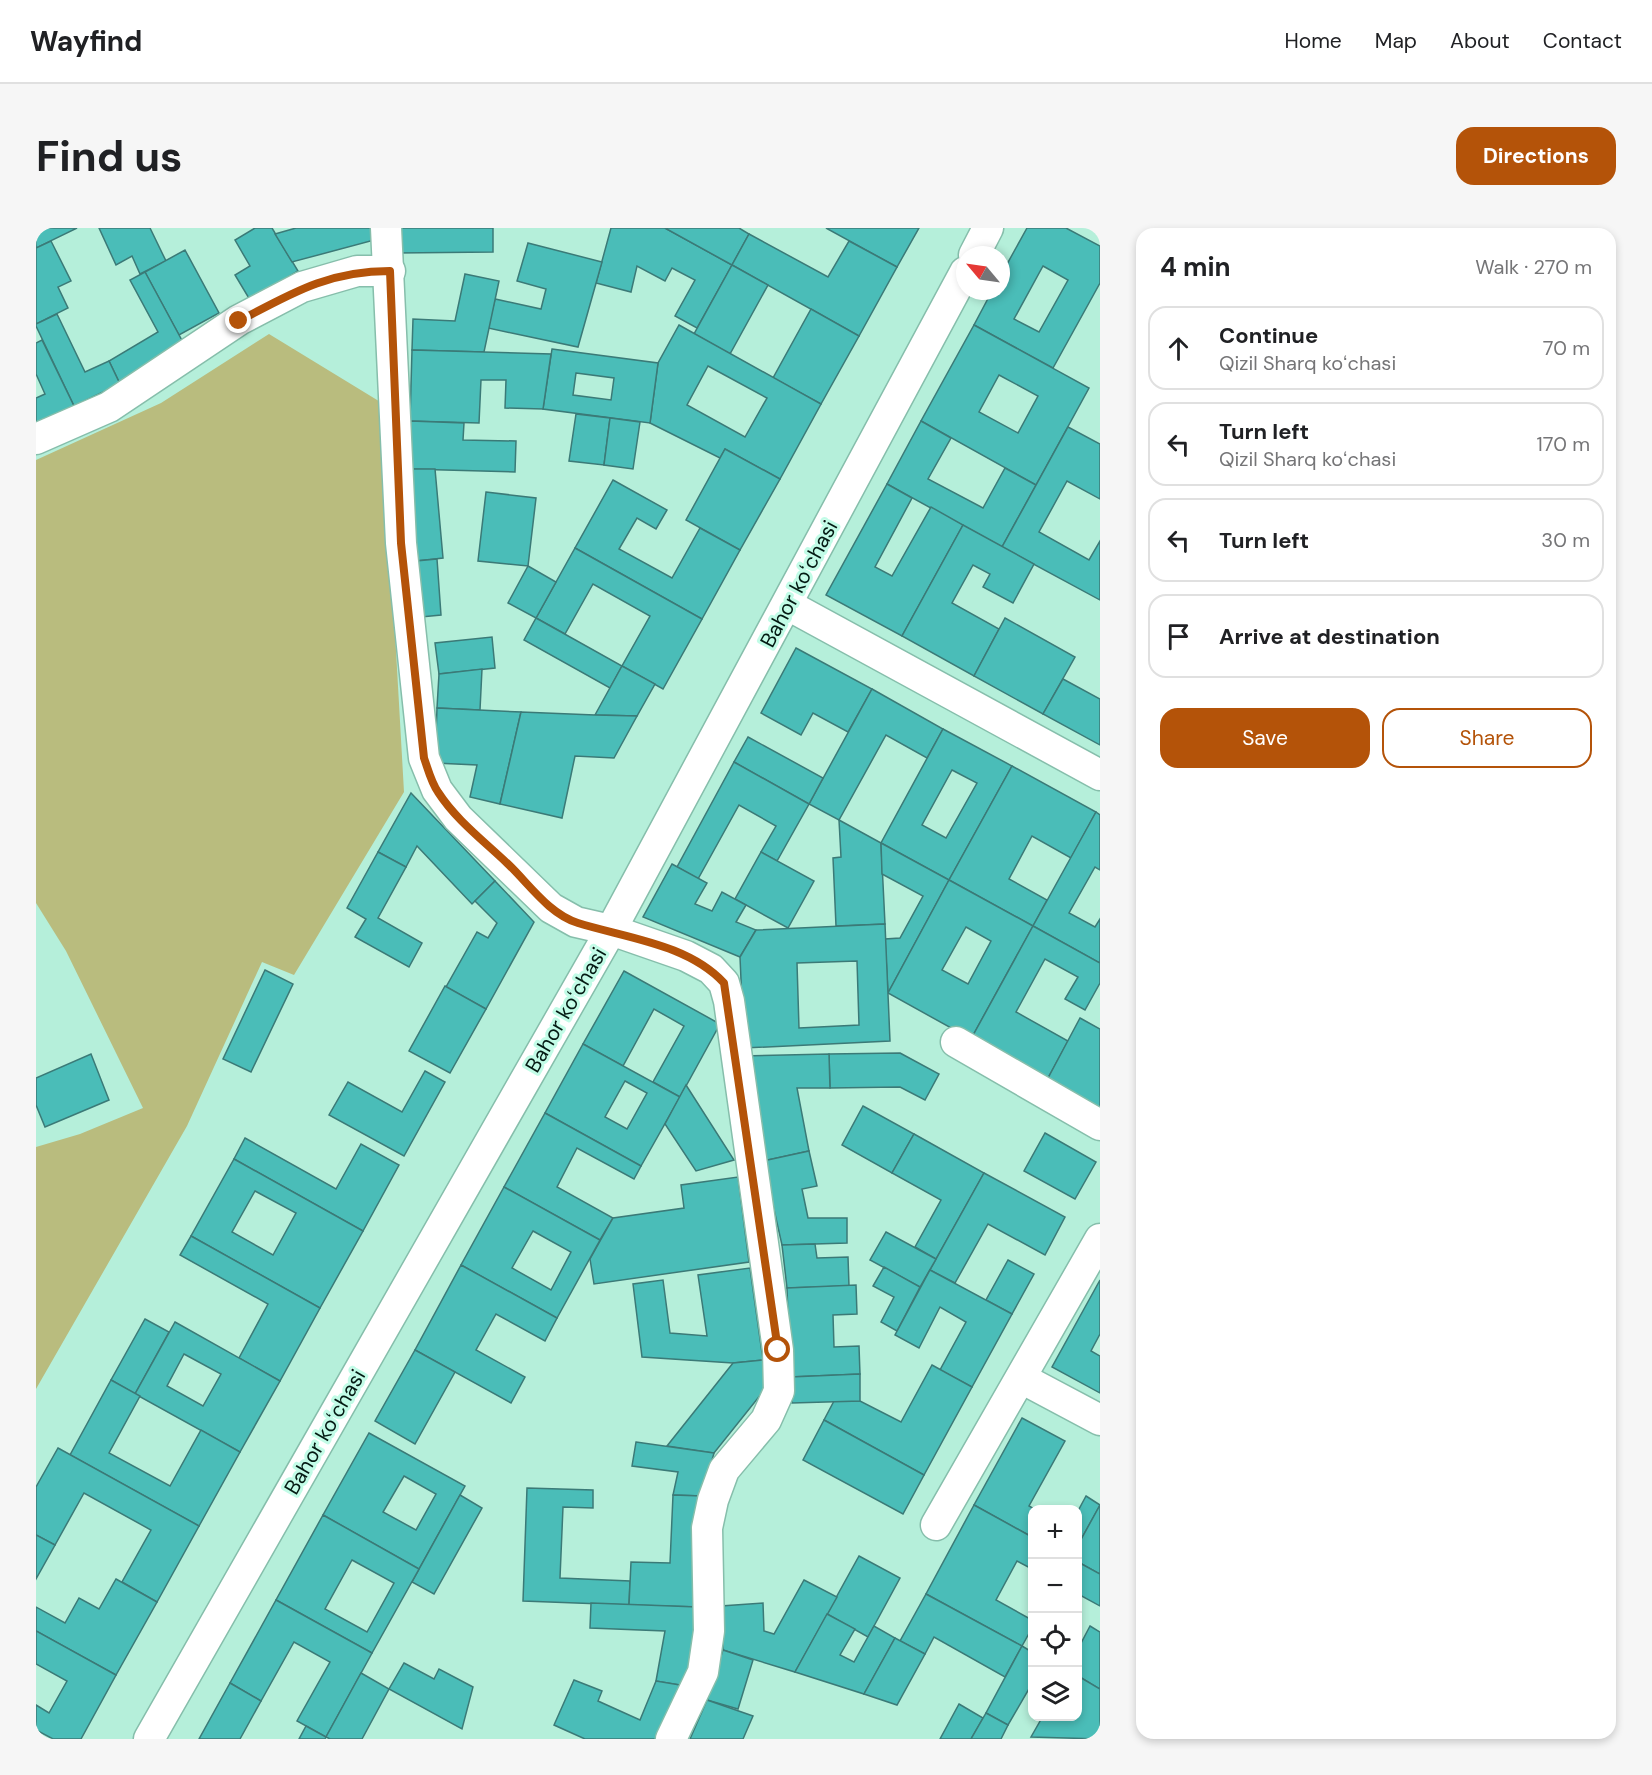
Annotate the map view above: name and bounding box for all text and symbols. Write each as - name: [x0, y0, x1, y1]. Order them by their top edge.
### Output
- text: Wayfind: [30, 23, 142, 60]
- text: Home: [1284, 27, 1342, 55]
- text: Map: [1375, 27, 1417, 55]
- text: About: [1450, 27, 1510, 55]
- text: Contact: [1543, 27, 1622, 55]
- button: Directions: [1456, 127, 1616, 185]
- text: Find us: [36, 129, 182, 184]
- north arrow: [956, 246, 1010, 300]
- text: 4 min: [1160, 250, 1231, 284]
- text: Walk · 270 m: [1475, 254, 1592, 280]
- route end: [225, 307, 251, 333]
- text: Continue: [1219, 321, 1318, 350]
- icon: ahead: [1162, 332, 1195, 365]
- text: 70 m: [1543, 335, 1590, 361]
- text: Qizil Sharq koʻchasi: [1219, 350, 1396, 376]
- text: Turn left: [1219, 417, 1309, 446]
- icon: left: [1162, 428, 1195, 461]
- text: 170 m: [1537, 431, 1590, 457]
- text: Qizil Sharq koʻchasi: [1219, 446, 1396, 472]
- street label: Bahor koʻchasi: [754, 516, 844, 652]
- icon: left: [1162, 524, 1195, 557]
- text: Turn left: [1219, 526, 1309, 555]
- text: 30 m: [1541, 527, 1590, 553]
- icon: arrive: [1162, 620, 1195, 653]
- text: Arrive at destination: [1219, 622, 1440, 651]
- button: Save: [1160, 708, 1370, 768]
- button: Share: [1382, 708, 1592, 768]
- street label: Bahor koʻchasi: [519, 942, 613, 1078]
- route start: [764, 1336, 790, 1362]
- street label: Bahor koʻchasi: [278, 1364, 372, 1500]
- map controls: [1028, 1505, 1082, 1721]
- button: +: [1028, 1505, 1082, 1559]
- button: −: [1028, 1559, 1082, 1613]
- button: locate: [1028, 1613, 1082, 1667]
- button: layers: [1028, 1667, 1082, 1721]

